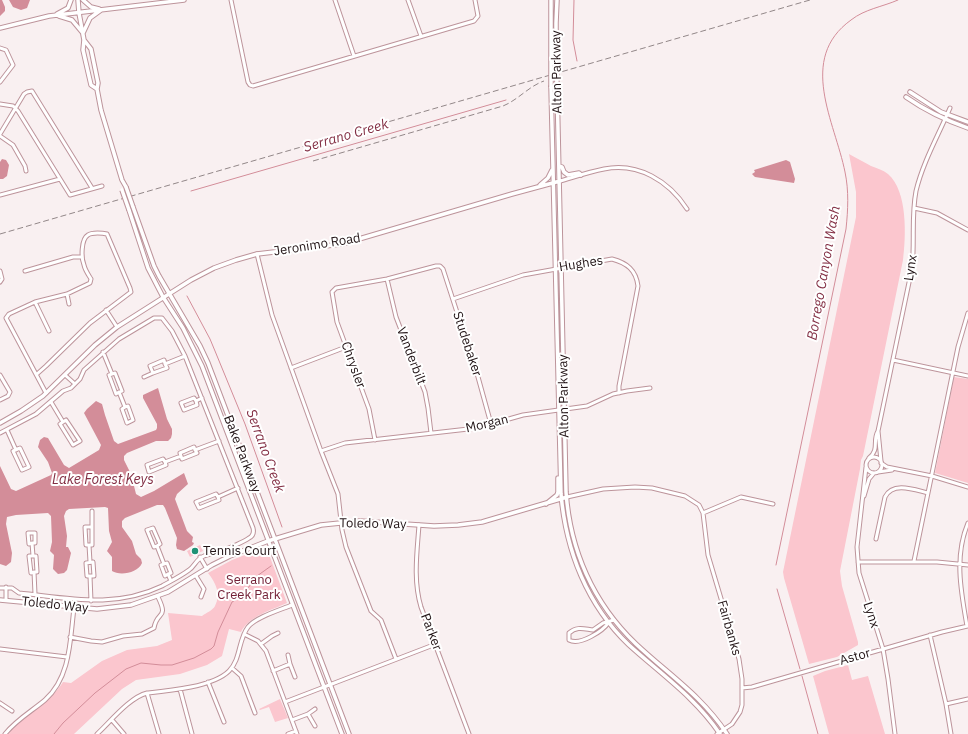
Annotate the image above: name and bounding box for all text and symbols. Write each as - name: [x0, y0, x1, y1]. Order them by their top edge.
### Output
- street label: Alton Parkway: [548, 30, 566, 114]
- water label: Serrano Creek: [302, 116, 390, 156]
- water label: Borrego Canyon Wash: [804, 204, 844, 342]
- street label: Jeronimo Road: [272, 230, 362, 260]
- street label: Hughes: [558, 253, 604, 275]
- street label: Lynx: [901, 254, 921, 282]
- street label: Studebaker: [449, 310, 485, 378]
- street label: Vanderbilt: [393, 325, 429, 387]
- street label: Chrysler: [337, 340, 369, 390]
- street label: Alton Parkway: [555, 354, 573, 438]
- water label: Serrano Creek: [242, 407, 288, 495]
- street label: Morgan: [464, 412, 510, 436]
- street label: Bake Parkway: [220, 413, 264, 495]
- water label: Lake Forest Keys: [52, 472, 154, 488]
- street label: Toledo Way: [339, 516, 407, 532]
- place label: Tennis Court: [203, 543, 276, 559]
- marker: Tennis Court: [190, 546, 200, 556]
- park label: Serrano Creek Park: [217, 572, 281, 603]
- street label: Toledo Way: [21, 594, 89, 616]
- street label: Fairbanks: [714, 599, 744, 657]
- street label: Lynx: [859, 600, 883, 630]
- street label: Parker: [417, 611, 445, 653]
- street label: Astor: [838, 645, 872, 669]

